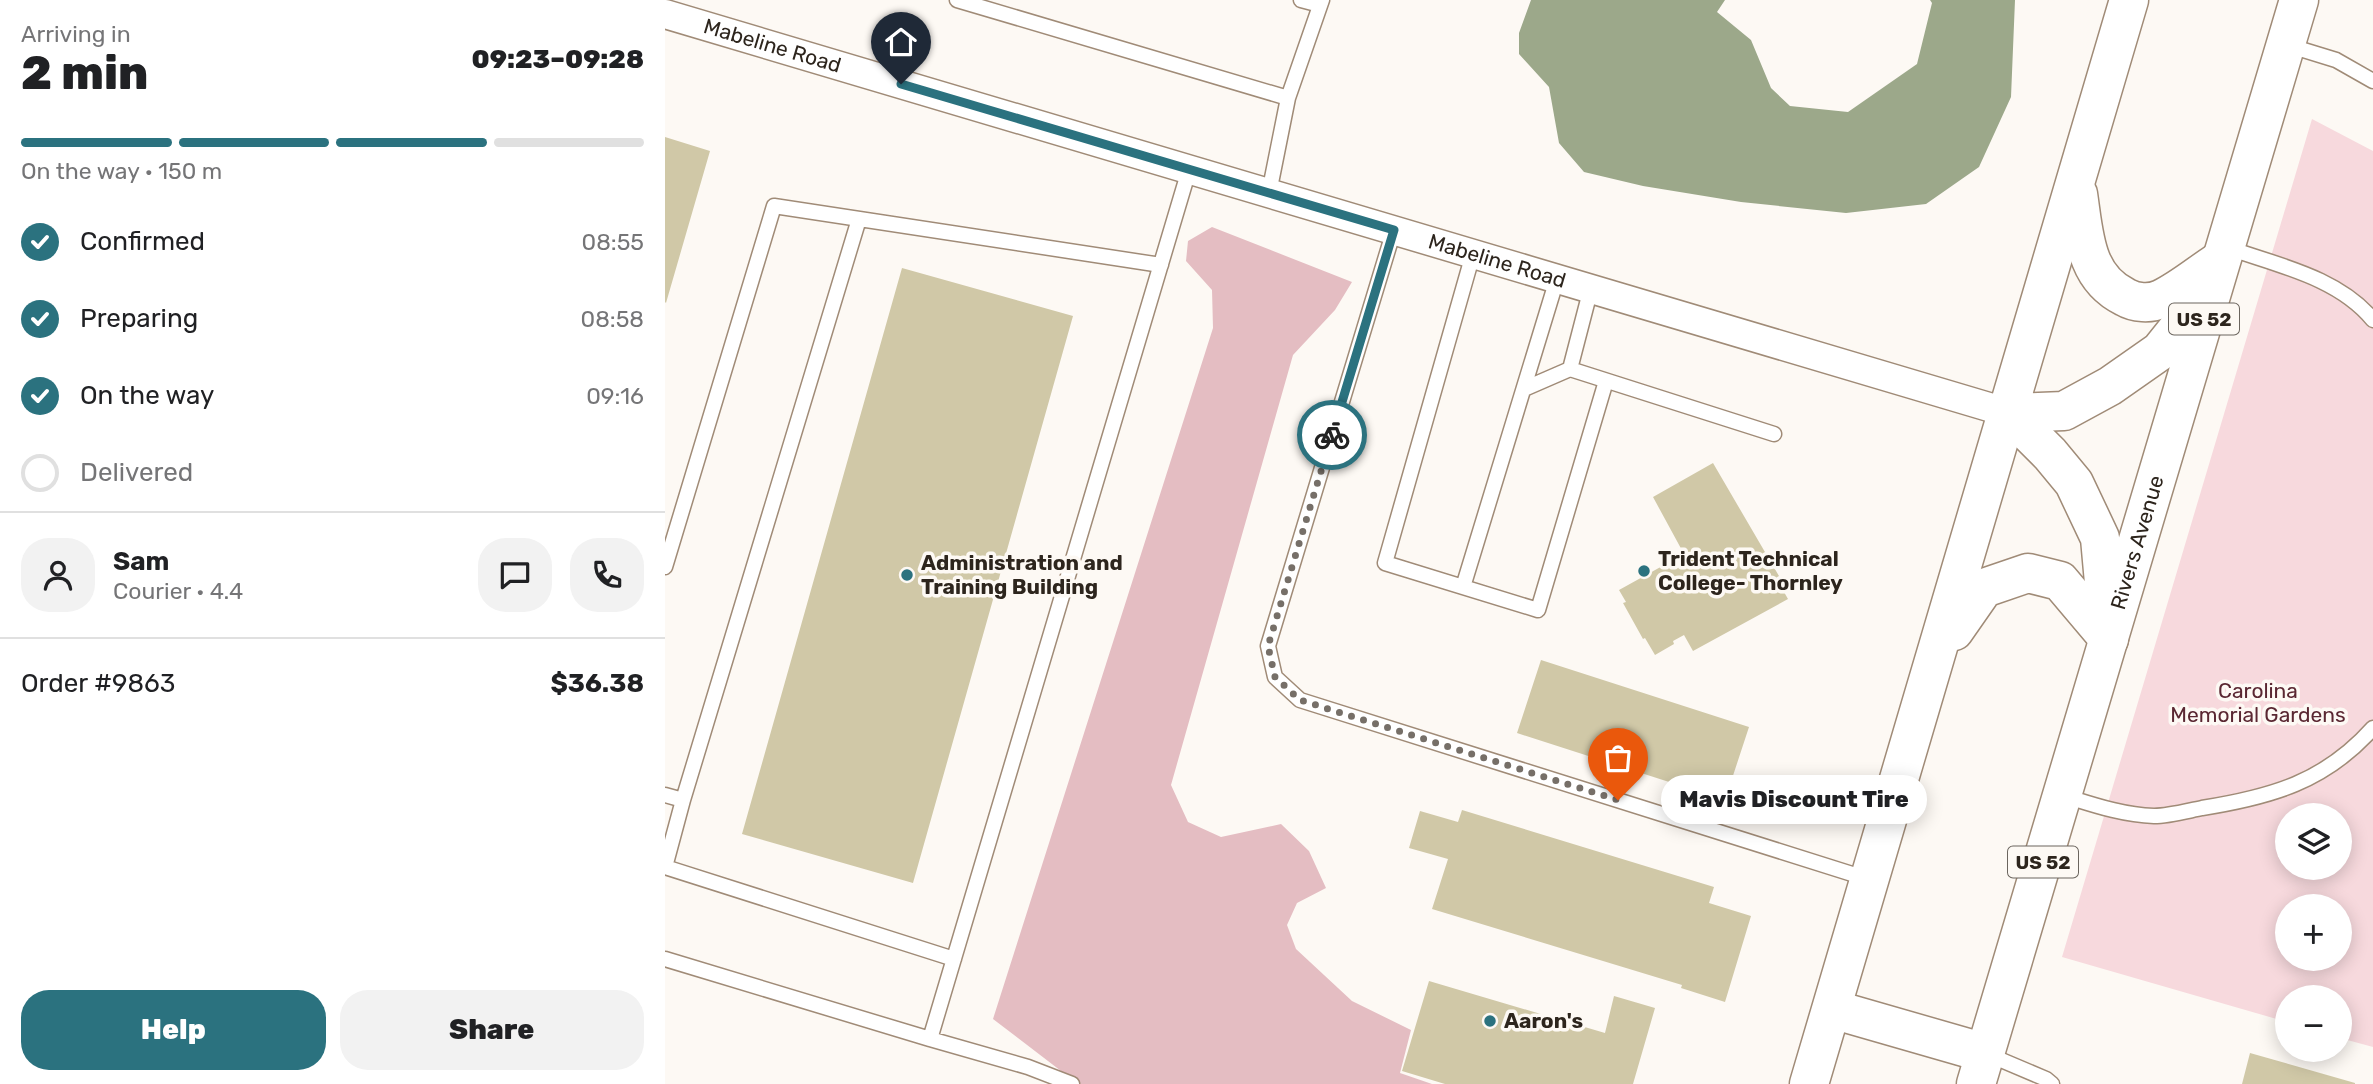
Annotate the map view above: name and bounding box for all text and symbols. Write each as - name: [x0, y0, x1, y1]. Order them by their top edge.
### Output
- pin: [871, 12.0, 931, 84]
- street label: Mabeline Road: [701, 13, 844, 78]
- text: Arriving in: [21, 20, 131, 48]
- icon: home: [882, 23, 920, 61]
- text: 09:23–09:28: [472, 44, 644, 75]
- text: 2 min: [21, 46, 148, 101]
- text: On the way · 150 m: [21, 157, 222, 185]
- icon: check: [21, 223, 59, 261]
- text: Confirmed: [80, 226, 205, 257]
- text: 08:55: [582, 228, 644, 256]
- street label: Mabeline Road: [1426, 228, 1569, 293]
- icon: check: [21, 300, 59, 338]
- text: Preparing: [80, 303, 198, 334]
- road number: US 52: [2169, 304, 2239, 334]
- text: 08:58: [581, 305, 644, 333]
- icon: check: [21, 377, 59, 415]
- text: On the way: [80, 380, 214, 411]
- text: 09:16: [586, 382, 644, 410]
- courier: [1297, 400, 1367, 470]
- icon: bike: [1313, 416, 1351, 454]
- text: Delivered: [80, 457, 193, 488]
- street label: Rivers Avenue: [2105, 472, 2169, 612]
- button: person: [21, 538, 95, 612]
- button: chat: [478, 538, 552, 612]
- button: phone: [570, 538, 644, 612]
- text: Sam: [113, 546, 169, 577]
- place label: Trident Technical College- Thornley: [1658, 546, 1843, 595]
- place label: Administration and Training Building: [921, 550, 1123, 599]
- marker: Trident Technical College- Thornley: [1636, 563, 1652, 579]
- marker: Administration and Training Building: [899, 567, 915, 583]
- text: Courier · 4.4: [113, 577, 243, 605]
- text: Order #9863: [21, 668, 175, 699]
- text: $36.38: [550, 668, 644, 699]
- park label: Carolina Memorial Gardens: [2170, 678, 2346, 727]
- pin: [1588, 728, 1648, 800]
- icon: bag: [1599, 739, 1637, 777]
- callout: Mavis Discount Tire: [1660, 776, 1926, 824]
- text: Mavis Discount Tire: [1679, 785, 1909, 813]
- map controls: [2275, 803, 2352, 1062]
- button: layers: [2275, 803, 2352, 880]
- road number: US 52: [2008, 846, 2078, 877]
- button: +: [2275, 894, 2352, 971]
- button: −: [2275, 985, 2352, 1062]
- button: Help: [21, 990, 326, 1070]
- button: Share: [340, 990, 644, 1070]
- place label: Aaron's: [1504, 1008, 1583, 1033]
- marker: Aaron's: [1482, 1013, 1498, 1029]

